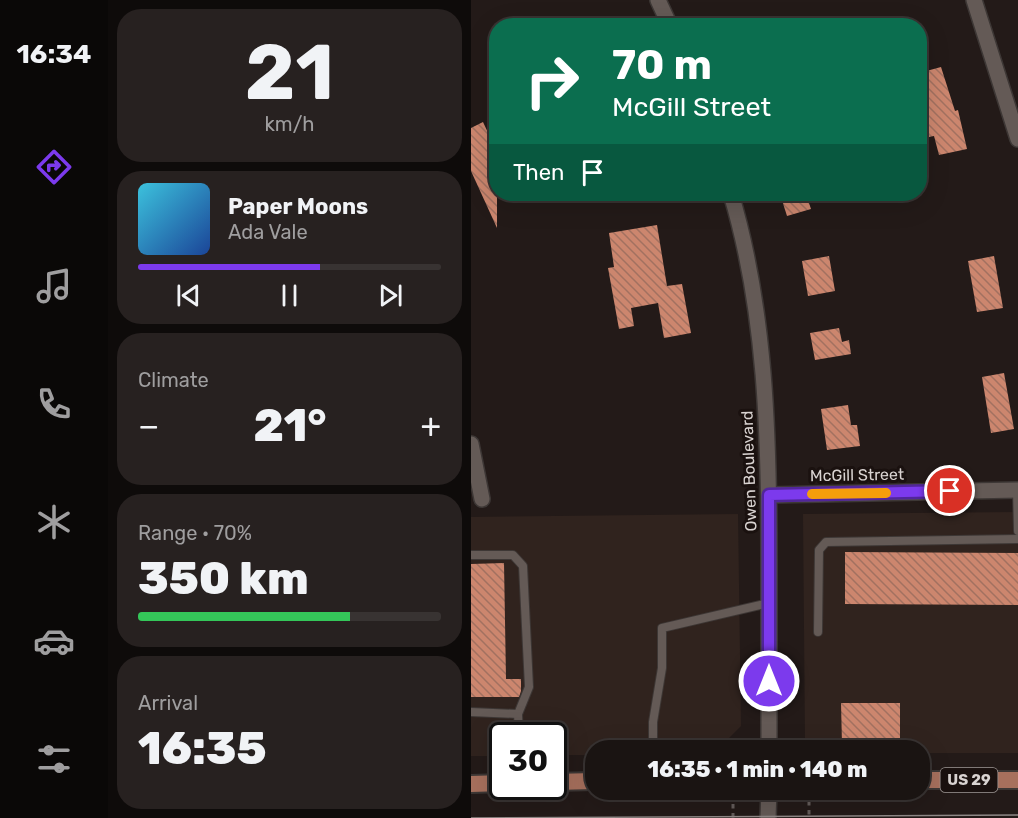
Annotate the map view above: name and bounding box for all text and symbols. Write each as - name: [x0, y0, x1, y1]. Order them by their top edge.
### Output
- text: 21: [245, 26, 334, 119]
- text: 16:34: [16, 38, 92, 70]
- text: 70 m: [612, 40, 712, 90]
- icon: right: [513, 42, 591, 120]
- text: McGill Street: [612, 91, 771, 123]
- text: km/h: [265, 112, 314, 136]
- icon: directions: [33, 146, 75, 188]
- icon: arrive: [576, 156, 609, 189]
- text: Then: [513, 159, 564, 186]
- text: Paper Moons: [228, 193, 368, 220]
- text: Ada Vale: [228, 220, 308, 244]
- icon: music: [33, 265, 75, 307]
- icon: previous: [172, 279, 205, 312]
- icon: pause: [273, 279, 306, 312]
- icon: next: [374, 279, 407, 312]
- text: Climate: [138, 368, 209, 392]
- icon: phone: [33, 383, 75, 425]
- text: 21°: [253, 399, 326, 452]
- text: −: [138, 406, 159, 445]
- text: +: [420, 406, 441, 445]
- street label: Owen Boulevard: [737, 410, 761, 532]
- street label: McGill Street: [810, 465, 904, 485]
- pin: [924, 465, 975, 516]
- icon: arrive: [933, 474, 966, 507]
- icon: climate: [33, 501, 75, 543]
- text: Range · 70%: [138, 521, 252, 545]
- text: 350 km: [138, 552, 309, 605]
- icon: car: [33, 620, 75, 662]
- position arrow: [737, 649, 801, 713]
- text: Arrival: [138, 691, 198, 715]
- text: 16:35: [138, 722, 267, 775]
- speed limit sign: 30: [489, 722, 567, 800]
- icon: filters: [33, 738, 75, 780]
- text: 16:35 · 1 min · 140 m: [648, 756, 867, 783]
- road number: US 29: [941, 768, 997, 792]

